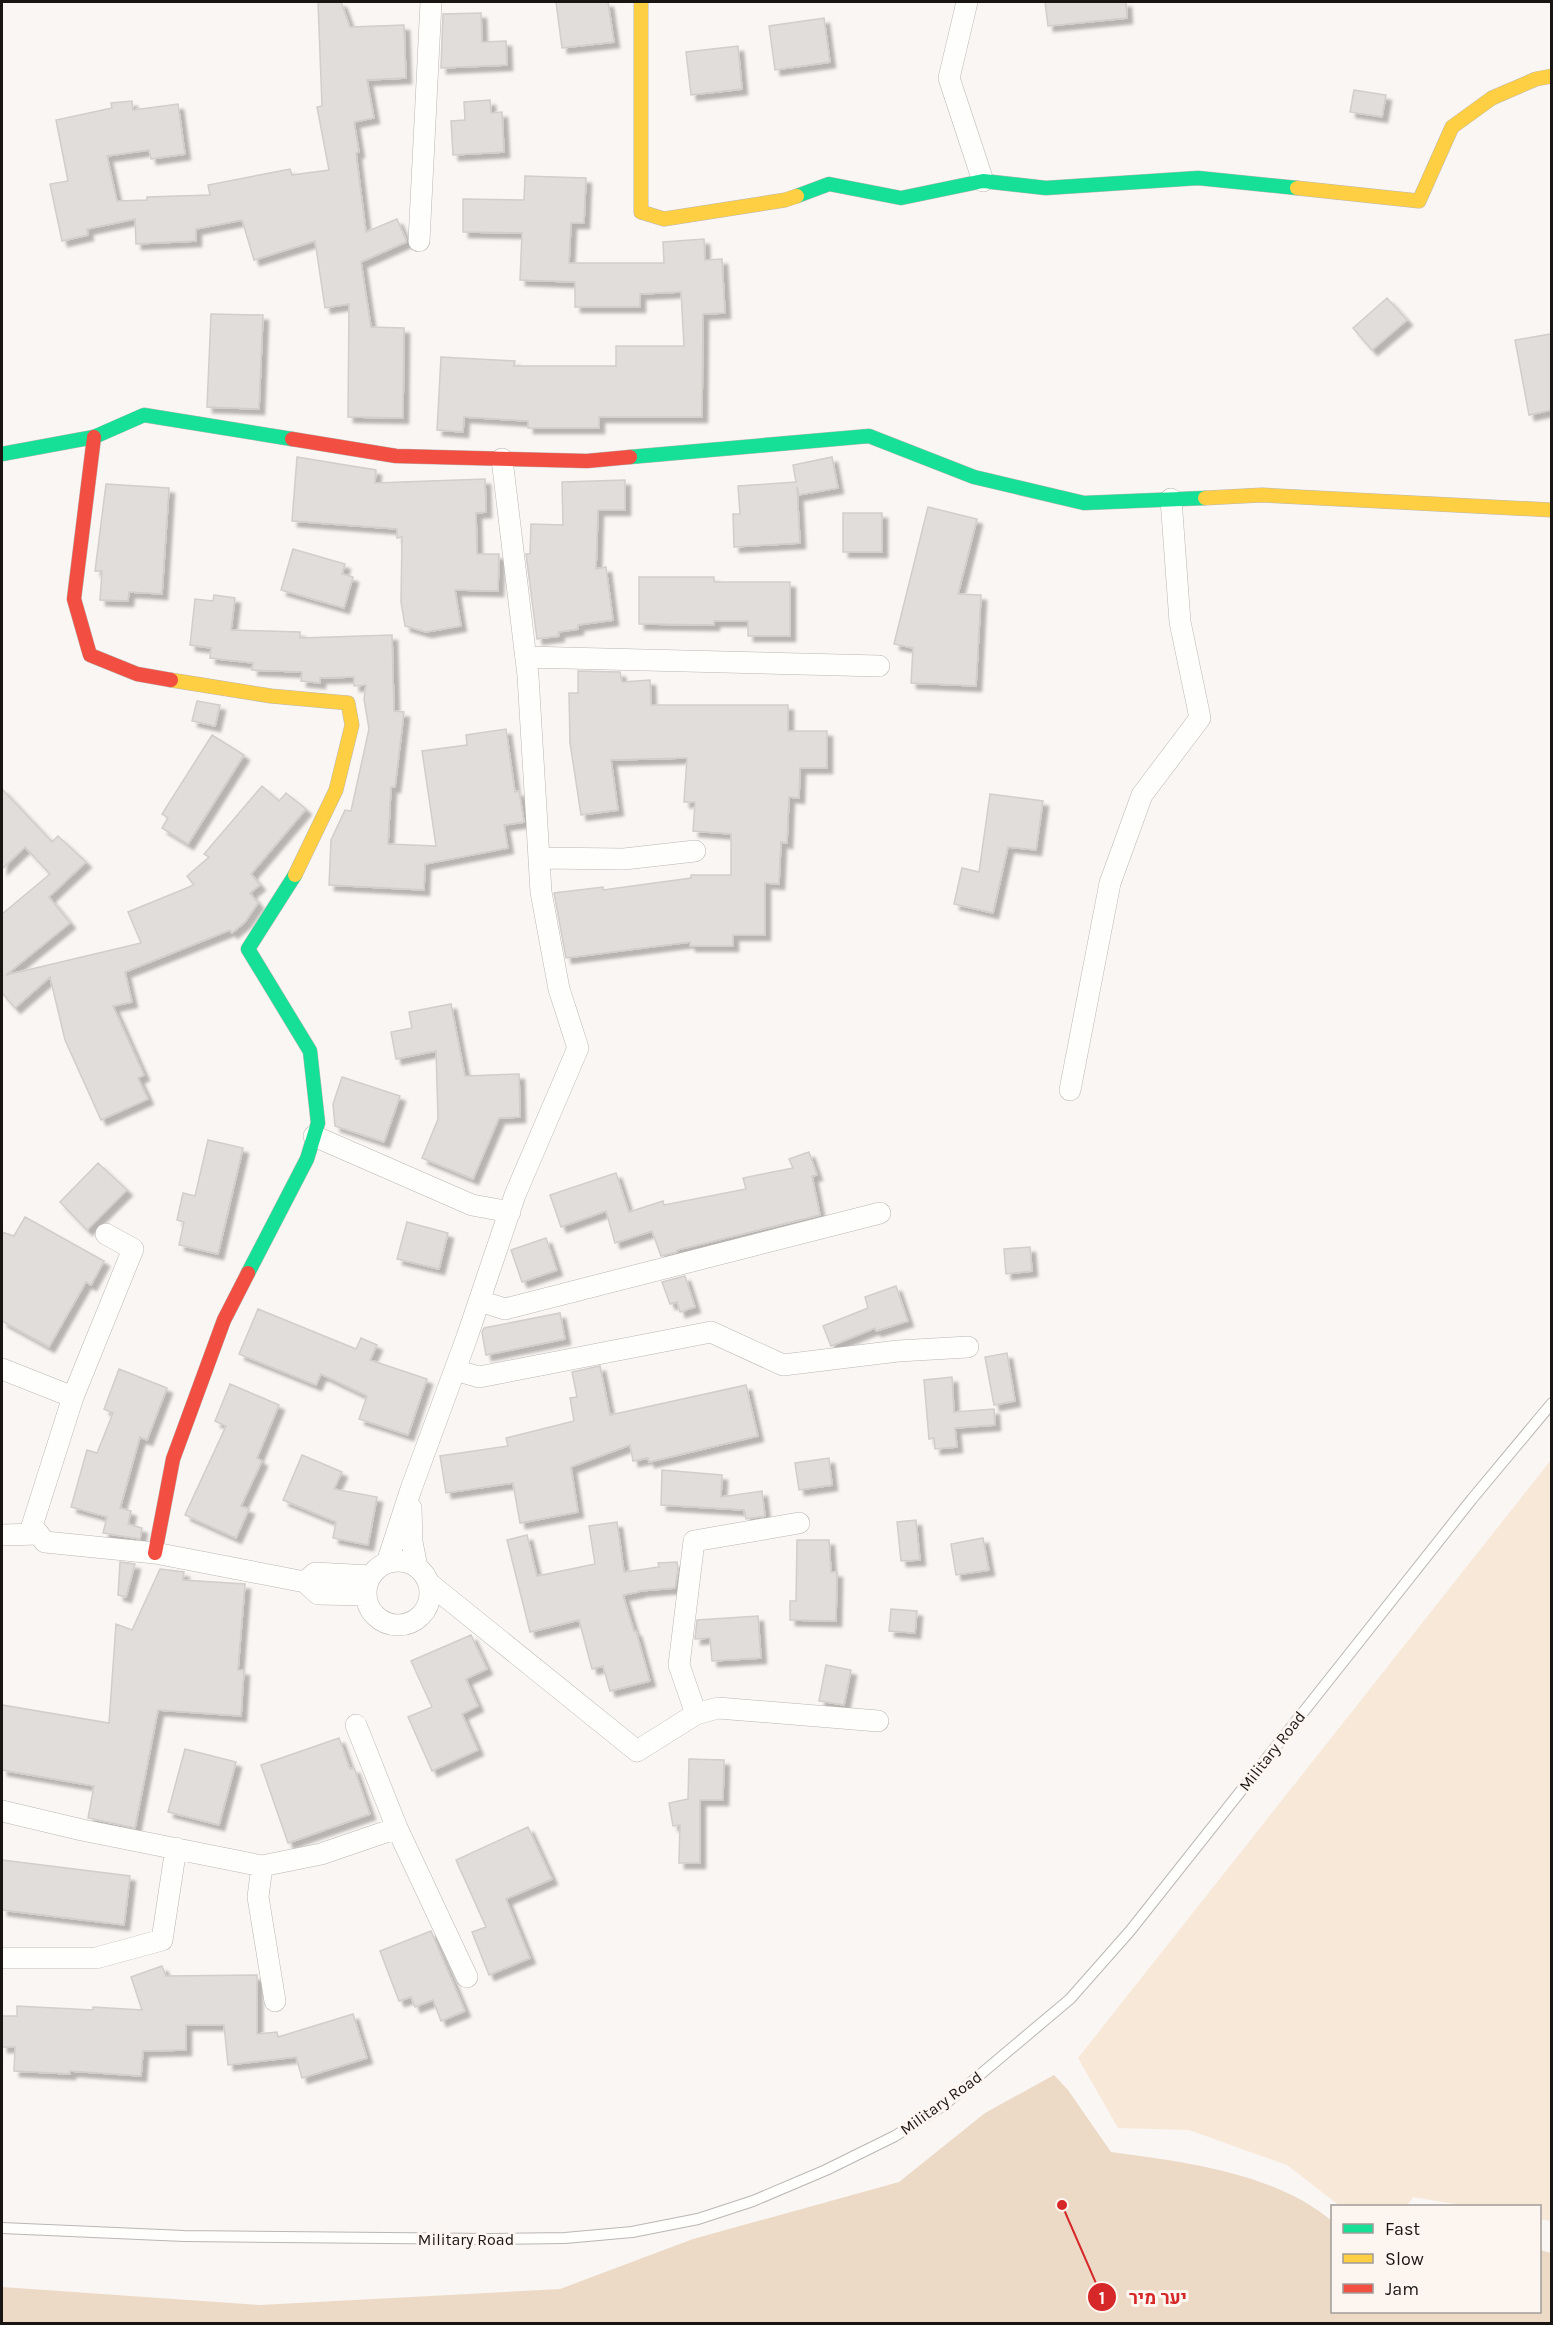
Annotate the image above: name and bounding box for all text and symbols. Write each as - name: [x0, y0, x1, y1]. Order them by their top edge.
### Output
- street label: Military Road: [1235, 1707, 1309, 1795]
- street label: Military Road: [896, 2067, 986, 2139]
- legend: [1331, 2205, 1541, 2313]
- text: Fast: [1385, 2218, 1420, 2240]
- street label: Military Road: [418, 2230, 514, 2249]
- text: Slow: [1385, 2248, 1424, 2270]
- text: Jam: [1385, 2278, 1419, 2300]
- callout: יער מיר: [1087, 2279, 1199, 2315]
- text: 1: [1099, 2287, 1105, 2309]
- text: יער מיר: [1129, 2287, 1187, 2309]

